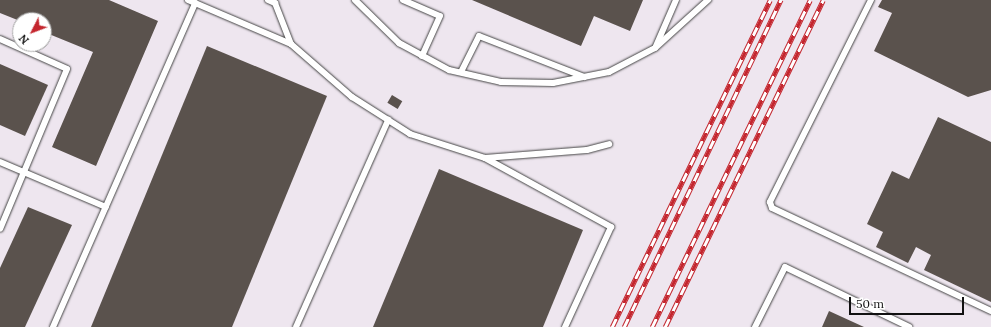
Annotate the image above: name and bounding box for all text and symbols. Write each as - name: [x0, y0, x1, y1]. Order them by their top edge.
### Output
- north arrow: [12, 12, 52, 52]
- text: N: [16, 32, 32, 47]
- scale bar: [851, 289, 966, 315]
- text: 50 m: [856, 296, 884, 311]

